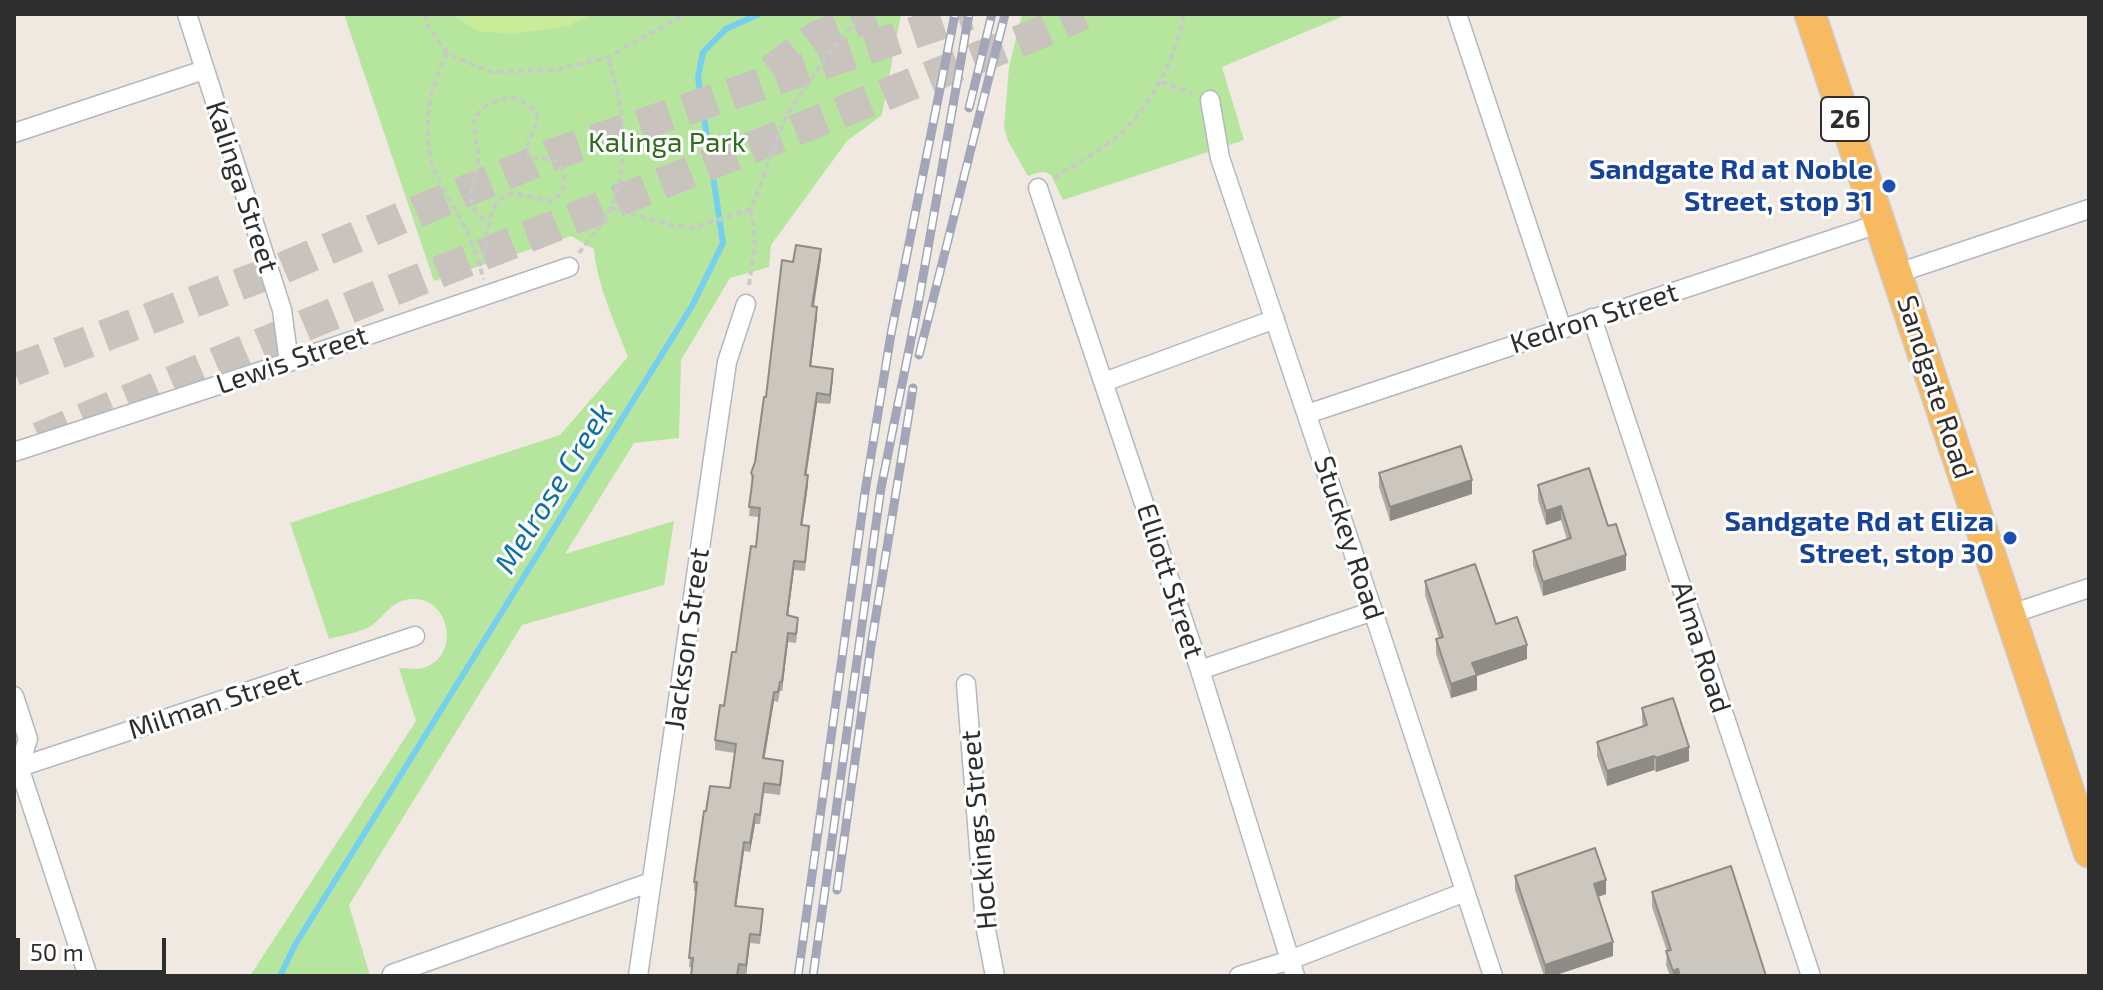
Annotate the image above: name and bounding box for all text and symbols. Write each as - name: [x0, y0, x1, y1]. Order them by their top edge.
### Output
- street label: Kalinga Street: [198, 97, 286, 277]
- road number: 26: [1821, 97, 1869, 141]
- park label: Kalinga Park: [588, 126, 746, 160]
- place label: Sandgate Rd at Noble Street, stop 31: [1589, 153, 1873, 219]
- marker: Sandgate Rd at Noble Street, stop 31: [1880, 177, 1898, 195]
- street label: Kedron Street: [1506, 275, 1682, 361]
- street label: Sandgate Road: [1890, 291, 1980, 483]
- street label: Lewis Street: [212, 318, 372, 402]
- water label: Melrose Creek: [487, 396, 621, 580]
- street label: Stuckey Road: [1307, 452, 1391, 624]
- street label: Elliott Street: [1129, 499, 1211, 663]
- place label: Sandgate Rd at Eliza Street, stop 30: [1725, 505, 1994, 571]
- marker: Sandgate Rd at Eliza Street, stop 30: [2001, 529, 2019, 547]
- street label: Jackson Street: [658, 546, 716, 732]
- street label: Alma Road: [1664, 577, 1738, 717]
- street label: Milman Street: [124, 659, 306, 747]
- street label: Hockings Street: [954, 729, 1004, 931]
- scale bar: [20, 922, 170, 972]
- text: 50 m: [30, 937, 84, 966]

